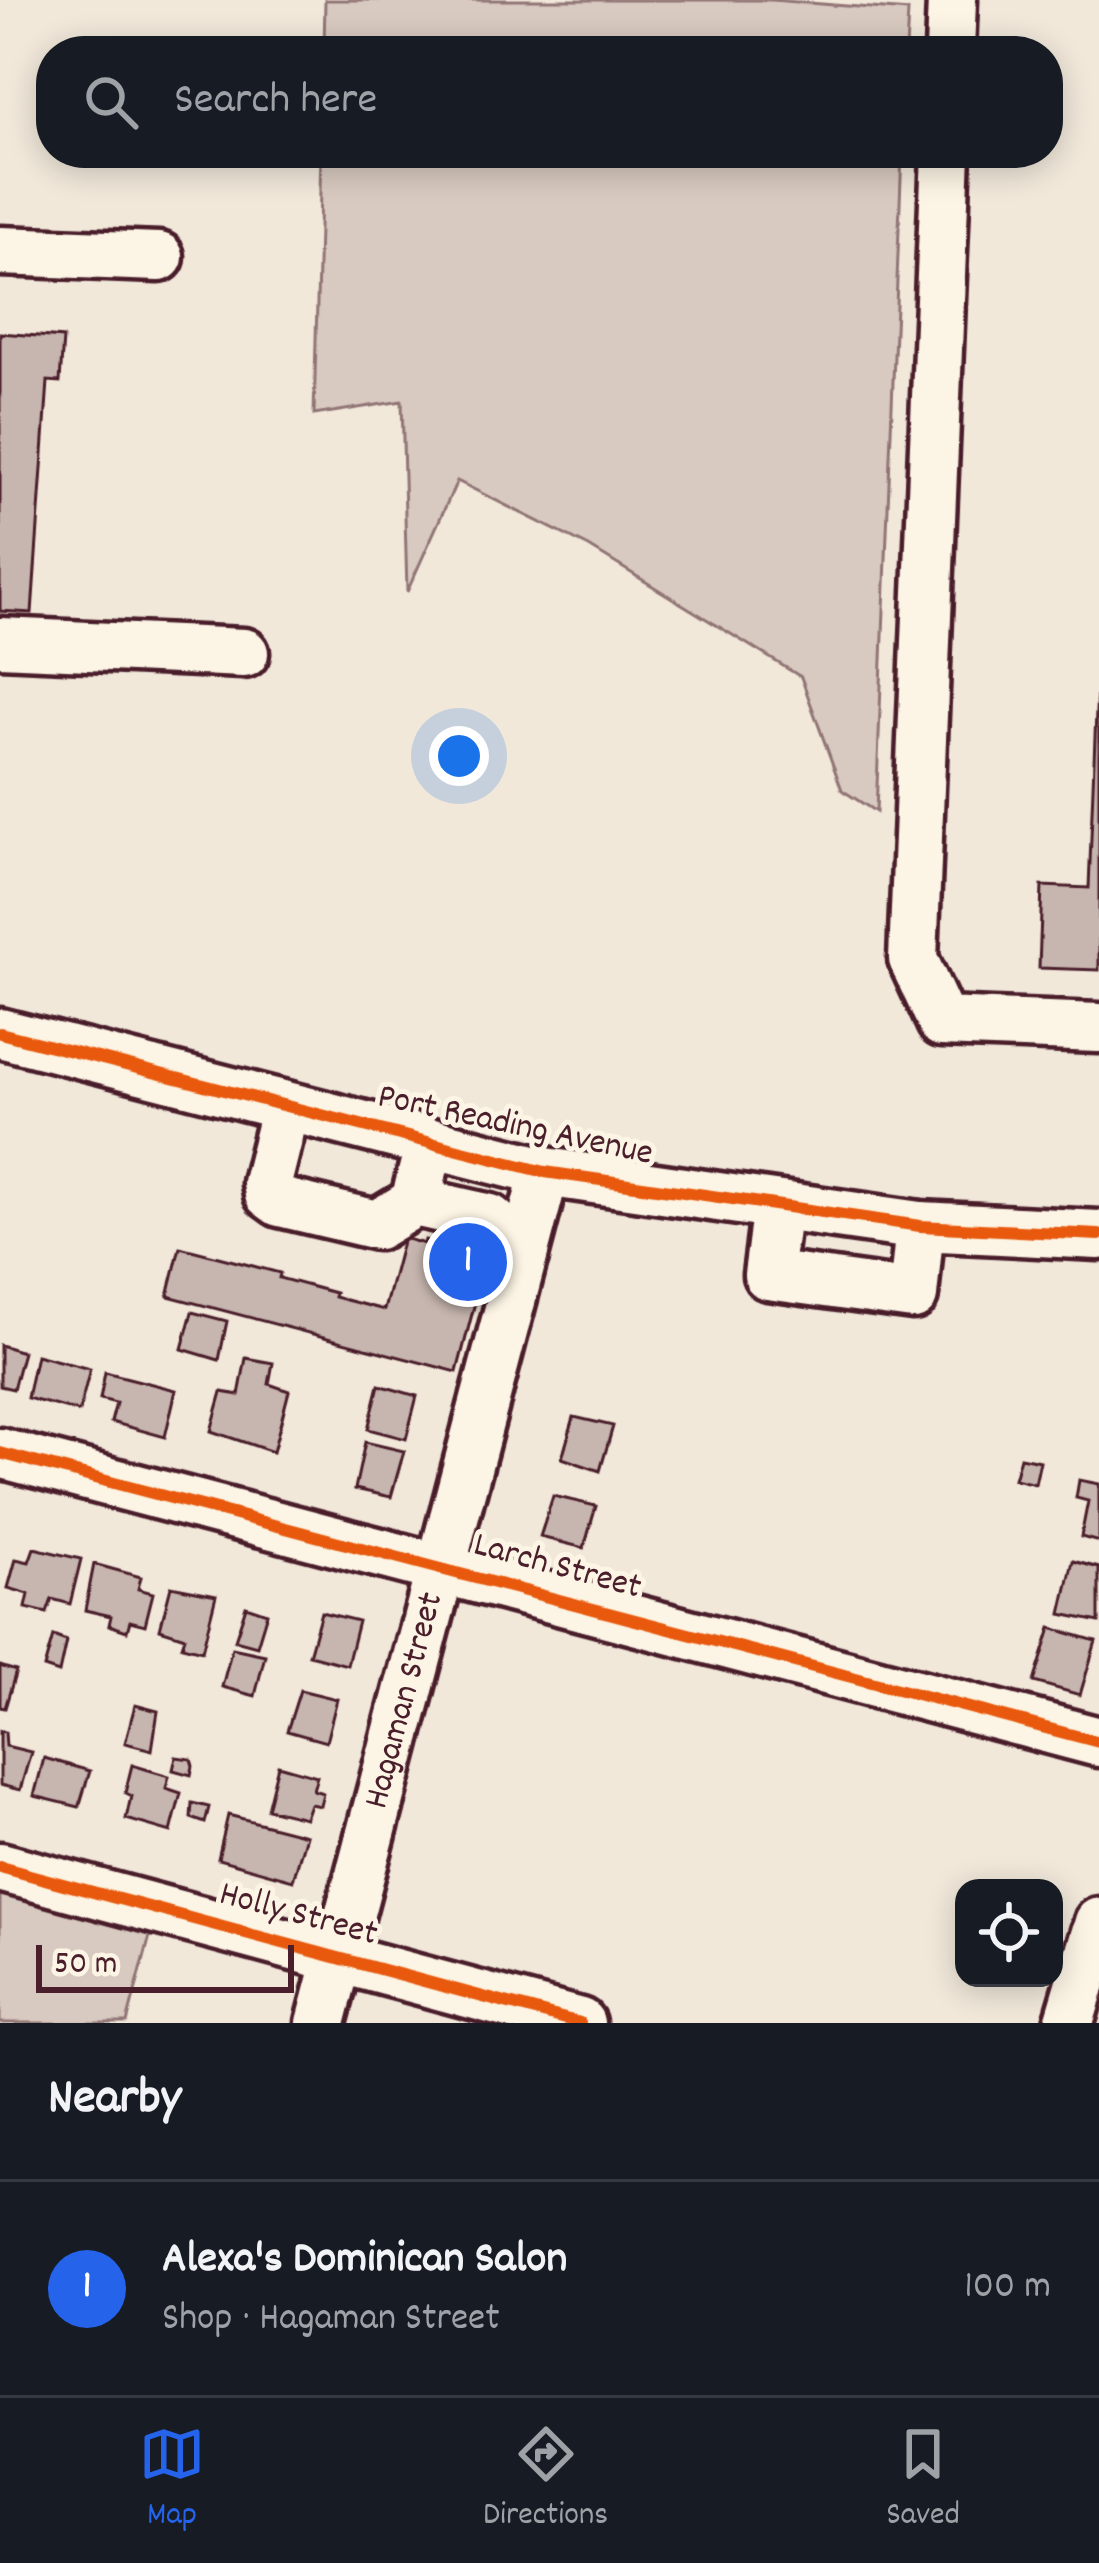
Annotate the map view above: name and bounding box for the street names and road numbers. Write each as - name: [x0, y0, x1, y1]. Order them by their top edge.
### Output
- street label: Port Reading Avenue: [373, 1072, 657, 1182]
- street label: Larch Street: [467, 1521, 647, 1615]
- street label: Hagaman Street: [352, 1587, 459, 1815]
- street label: Holly Street: [213, 1870, 383, 1962]

